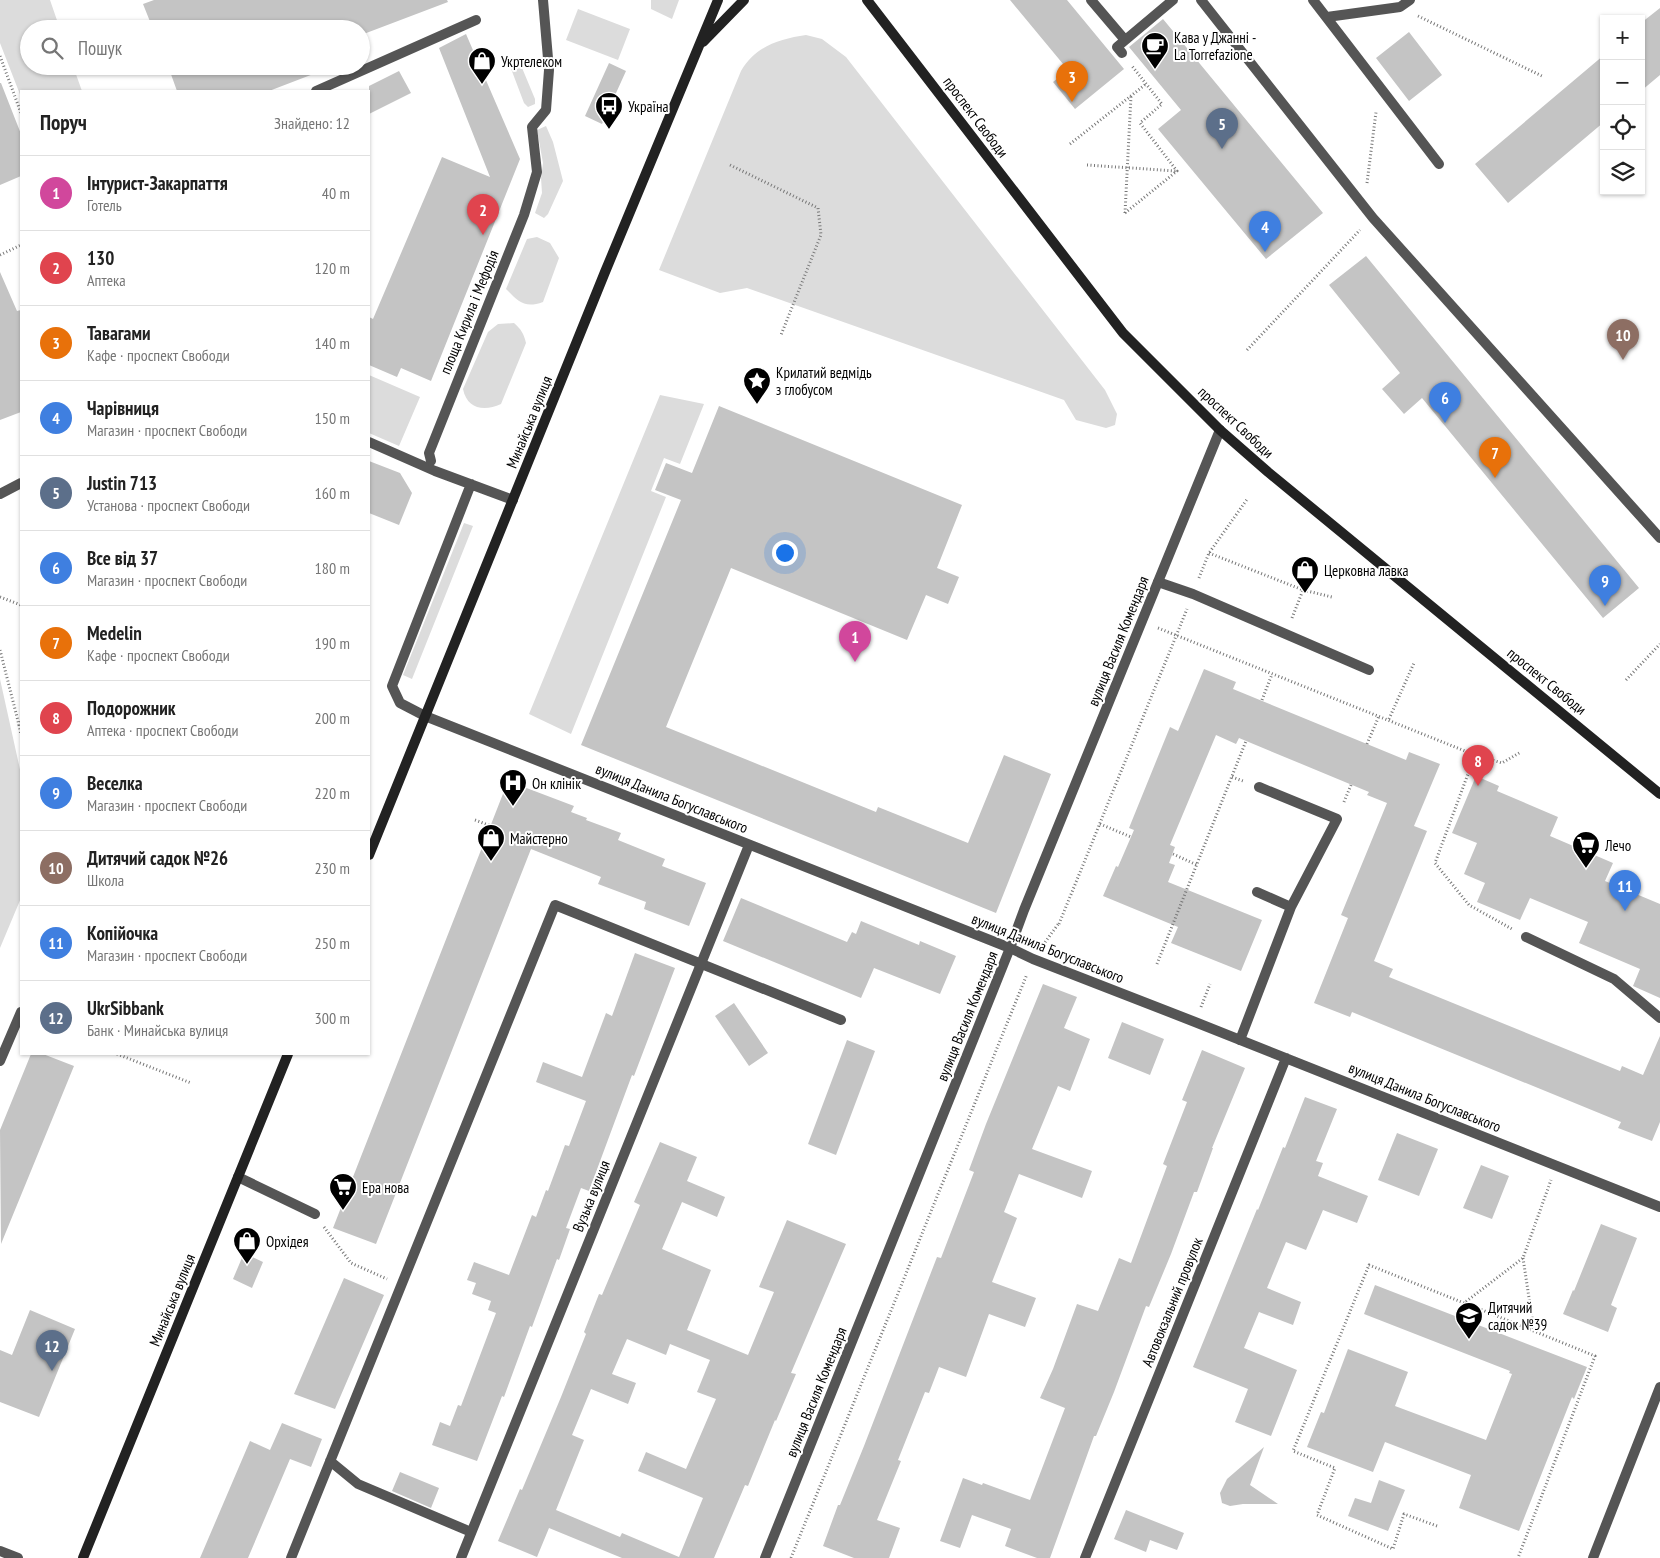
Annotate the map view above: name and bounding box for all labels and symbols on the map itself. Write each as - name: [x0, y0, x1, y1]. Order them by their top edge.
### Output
- place label: Кава у Джанні - La Torrefazione: [1174, 28, 1256, 64]
- cafe icon: Кава у Джанні - La Torrefazione: [1140, 31, 1170, 70]
- shop icon: Укртелеком: [467, 46, 497, 85]
- place label: Укртелеком: [501, 52, 562, 71]
- pin: 3: [1056, 61, 1088, 102]
- street label: проспект Свободи: [939, 73, 1013, 161]
- bus stop icon: Україна: [594, 91, 624, 130]
- place label: Україна: [628, 97, 668, 116]
- pin: 5: [1206, 108, 1238, 149]
- pin: 2: [467, 194, 499, 235]
- pin: 4: [1249, 211, 1281, 252]
- street label: площа Кирила і Мефодія: [435, 247, 503, 377]
- pin: 10: [1607, 319, 1639, 360]
- place label: Крилатий ведмідь з глобусом: [776, 363, 872, 399]
- place icon: Крилатий ведмідь з глобусом: [742, 366, 772, 405]
- street label: Минайська вулиця: [502, 373, 556, 471]
- street label: проспект Свободи: [1194, 382, 1278, 462]
- pin: 6: [1429, 382, 1461, 423]
- pin: 7: [1479, 437, 1511, 478]
- your location: [772, 540, 798, 566]
- shop icon: Церковна лавка: [1290, 555, 1320, 594]
- place label: Церковна лавка: [1324, 561, 1409, 580]
- pin: 9: [1589, 565, 1621, 606]
- street label: вулиця Василя Комендаря: [1083, 573, 1153, 709]
- pin: 1: [839, 621, 871, 662]
- street label: проспект Свободи: [1504, 643, 1590, 719]
- pin: 8: [1462, 745, 1494, 786]
- street label: вулиця Данила Богуславського: [593, 759, 751, 837]
- hospital icon: Он клінік: [498, 768, 528, 807]
- place label: Он клінік: [532, 774, 581, 793]
- shop icon: Майстерно: [476, 823, 506, 862]
- place label: Майстерно: [510, 829, 568, 848]
- supermarket icon: Лечо: [1571, 830, 1601, 869]
- place label: Лечо: [1604, 836, 1631, 855]
- pin: 11: [1609, 870, 1641, 911]
- street label: вулиця Данила Богуславського: [969, 909, 1127, 987]
- street label: вулиця Василя Комендаря: [932, 948, 1002, 1084]
- street label: вулиця Данила Богуславського: [1346, 1058, 1504, 1136]
- street label: Вузька вулиця: [568, 1157, 614, 1234]
- supermarket icon: Ера нова: [328, 1172, 358, 1211]
- place label: Ера нова: [362, 1178, 409, 1197]
- shop icon: Орхідея: [232, 1226, 262, 1265]
- place label: Орхідея: [266, 1232, 309, 1251]
- street label: Автовокзальний провулок: [1137, 1234, 1207, 1369]
- street label: Минайська вулиця: [145, 1251, 199, 1349]
- place label: Дитячий садок №39: [1488, 1298, 1547, 1334]
- school or university icon: Дитячий садок №39: [1454, 1301, 1484, 1340]
- street label: вулиця Василя Комендаря: [781, 1324, 851, 1460]
- pin: 12: [36, 1330, 68, 1371]

